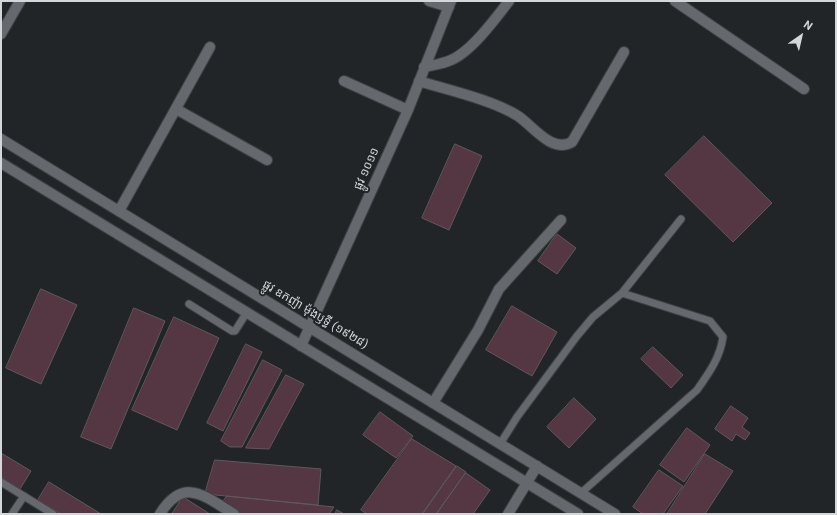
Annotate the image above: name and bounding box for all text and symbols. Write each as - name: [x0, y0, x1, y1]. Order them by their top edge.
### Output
- north arrow: [781, 16, 821, 56]
- text: N: [801, 18, 815, 33]
- street label: ផ្លូវ ១០១១: [351, 146, 383, 192]
- street label: ផ្លូវ ឧកញ៉ា ម៉ុងឫទ្ធី (១៩២៨): [260, 278, 370, 352]

